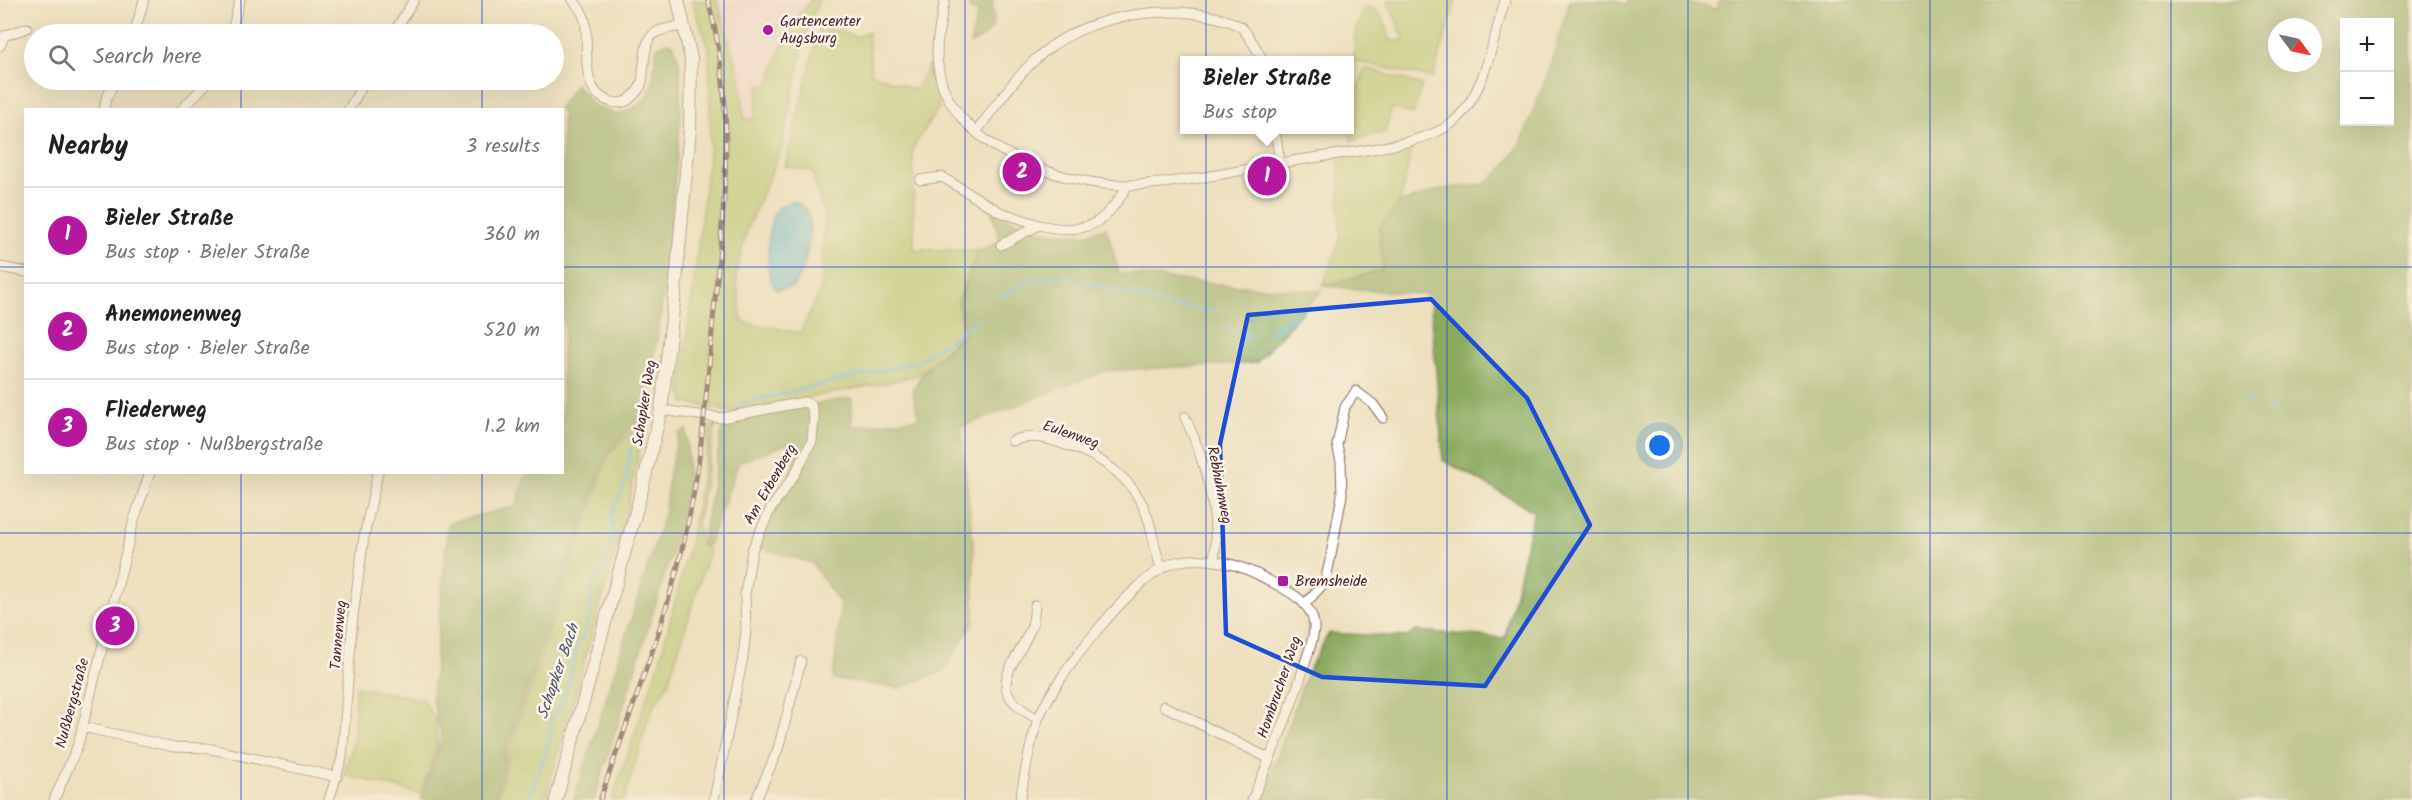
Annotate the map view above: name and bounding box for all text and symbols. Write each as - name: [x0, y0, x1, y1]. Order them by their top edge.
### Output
- place label: Gartencenter Augsburg: [780, 10, 862, 51]
- north arrow: [2268, 18, 2322, 72]
- map controls: [2340, 18, 2394, 126]
- button: +: [2340, 18, 2394, 72]
- marker: Gartencenter Augsburg: [761, 23, 775, 37]
- search box: [24, 24, 564, 90]
- text: Search here: [93, 40, 201, 75]
- icon: search: [45, 41, 78, 74]
- popup: [1180, 56, 1354, 134]
- text: Bieler Straße: [1203, 62, 1331, 97]
- button: −: [2340, 72, 2394, 126]
- text: Bus stop: [1203, 97, 1277, 129]
- text: Nearby: [48, 126, 128, 168]
- text: 3 results: [466, 131, 540, 163]
- pin: 2: [1002, 150, 1042, 195]
- pin: 1: [1248, 154, 1286, 198]
- text: Bieler Straße: [105, 202, 233, 237]
- text: 1: [64, 219, 71, 251]
- text: 360 m: [484, 219, 540, 251]
- text: Bus stop · Bieler Straße: [105, 237, 310, 269]
- text: Anemonenweg: [105, 298, 242, 333]
- text: 2: [62, 315, 73, 347]
- text: 520 m: [484, 315, 540, 347]
- text: Bus stop · Bieler Straße: [105, 333, 310, 365]
- street label: Schapker Weg: [626, 358, 664, 448]
- text: Fliederweg: [105, 394, 207, 429]
- text: 3: [62, 411, 73, 443]
- text: 1.2 km: [484, 411, 540, 443]
- street label: Eulenweg: [1039, 414, 1102, 456]
- text: Bus stop · Nußbergstraße: [105, 429, 323, 461]
- your location: [1645, 431, 1674, 460]
- street label: Am Erbenberg: [738, 439, 804, 530]
- street label: Rebhuhnweg: [1200, 444, 1238, 526]
- place label: Bremsheide: [1295, 570, 1367, 594]
- marker: Bremsheide: [1276, 574, 1290, 588]
- street label: Tannenweg: [324, 599, 354, 671]
- pin: 3: [96, 604, 134, 648]
- water label: Schapker Bach: [530, 619, 587, 722]
- street label: Hombrucher Weg: [1251, 633, 1309, 742]
- street label: Nußbergstraße: [49, 655, 97, 751]

